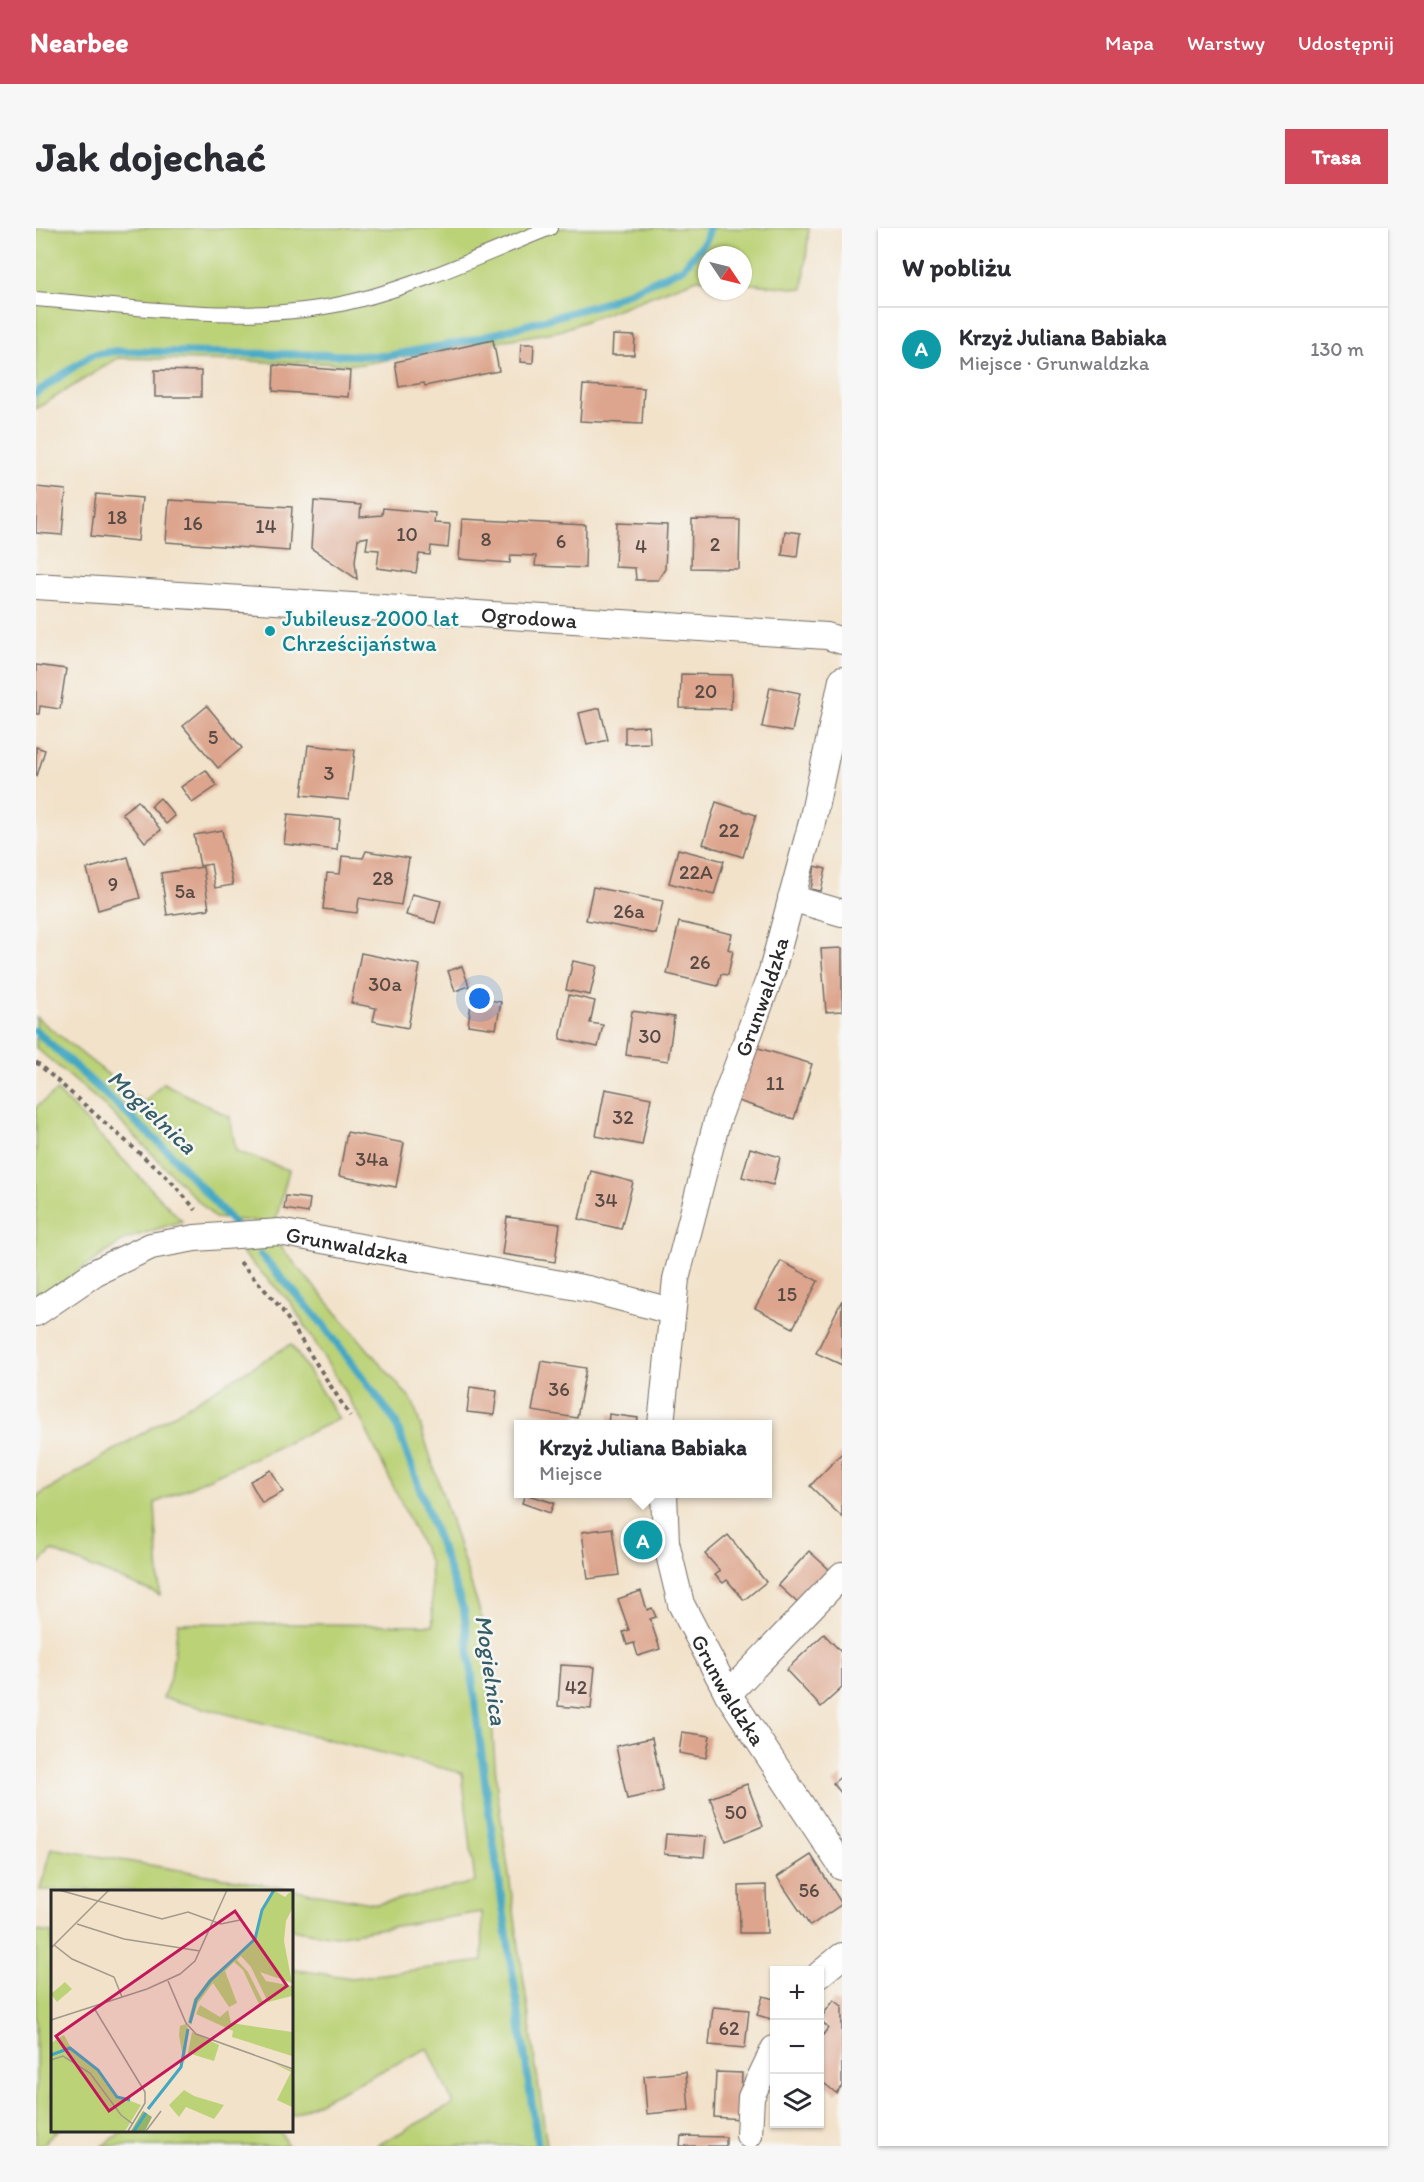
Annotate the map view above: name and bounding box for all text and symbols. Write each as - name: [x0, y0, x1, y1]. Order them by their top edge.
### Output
- text: Nearbee: [30, 25, 129, 59]
- text: Mapa: [1105, 30, 1154, 55]
- text: Warstwy: [1187, 30, 1265, 55]
- text: Udostępnij: [1298, 30, 1394, 55]
- button: Trasa: [1285, 129, 1388, 184]
- text: Jak dojechać: [36, 131, 266, 182]
- north arrow: [698, 246, 752, 300]
- text: W pobliżu: [902, 251, 1011, 283]
- text: Krzyż Juliana Babiaka: [959, 324, 1167, 351]
- text: A: [915, 337, 928, 361]
- text: 130 m: [1310, 337, 1364, 361]
- text: Miejsce · Grunwaldzka: [959, 351, 1149, 375]
- house number: 18: [107, 505, 127, 529]
- house number: 16: [183, 511, 203, 535]
- house number: 14: [255, 514, 277, 538]
- house number: 10: [396, 522, 418, 546]
- house number: 8: [481, 527, 492, 551]
- house number: 6: [556, 529, 566, 553]
- house number: 2: [710, 532, 721, 556]
- house number: 4: [635, 534, 647, 558]
- street label: Ogrodowa: [480, 601, 579, 634]
- place label: Jubileusz 2000 lat Chrześcijaństwa: [282, 605, 459, 657]
- marker: Jubileusz 2000 lat Chrześcijaństwa: [263, 624, 277, 638]
- house number: 20: [695, 679, 717, 703]
- house number: 5: [208, 725, 218, 749]
- house number: 3: [324, 761, 335, 785]
- house number: 22: [718, 818, 740, 842]
- house number: 22A: [679, 860, 713, 884]
- house number: 28: [372, 866, 394, 890]
- house number: 9: [108, 872, 118, 896]
- house number: 5a: [175, 879, 196, 903]
- house number: 26a: [613, 899, 645, 923]
- street label: Grunwaldzka: [729, 934, 795, 1060]
- house number: 26: [689, 950, 711, 974]
- house number: 30a: [368, 972, 402, 996]
- your location: [465, 984, 494, 1013]
- house number: 30: [638, 1024, 662, 1048]
- water label: Mogielnica: [102, 1063, 204, 1161]
- house number: 11: [766, 1071, 784, 1095]
- house number: 32: [612, 1105, 634, 1129]
- house number: 34a: [355, 1147, 389, 1171]
- house number: 34: [595, 1188, 617, 1212]
- street label: Grunwaldzka: [284, 1221, 412, 1270]
- house number: 15: [777, 1282, 797, 1306]
- house number: 36: [548, 1377, 570, 1401]
- popup: [514, 1420, 772, 1498]
- text: Krzyż Juliana Babiaka: [539, 1434, 747, 1461]
- text: Miejsce: [539, 1461, 602, 1485]
- pin: A: [624, 1518, 662, 1562]
- water label: Mogielnica: [469, 1613, 514, 1728]
- street label: Grunwaldzka: [685, 1630, 772, 1751]
- house number: 42: [565, 1675, 588, 1699]
- house number: 50: [725, 1800, 747, 1824]
- house number: 56: [798, 1878, 820, 1902]
- inset map: [51, 1890, 292, 2131]
- map controls: [770, 1966, 824, 2128]
- button: +: [770, 1966, 824, 2020]
- house number: 62: [718, 2016, 740, 2040]
- button: −: [770, 2020, 824, 2074]
- button: layers: [770, 2074, 824, 2128]

